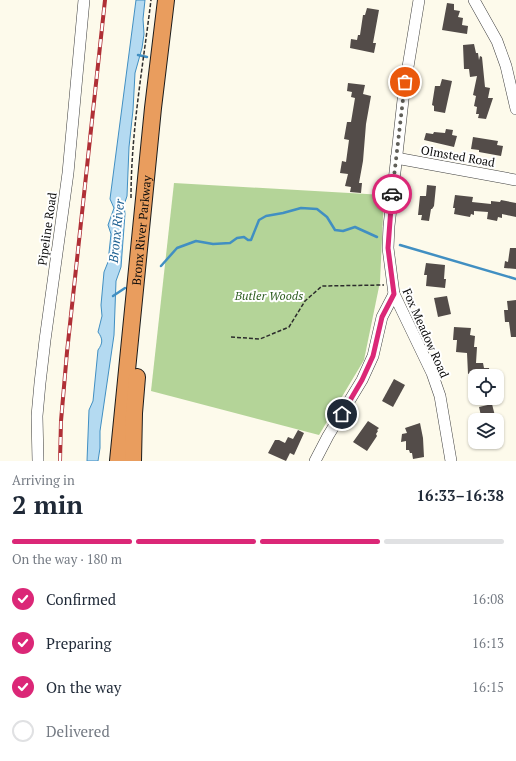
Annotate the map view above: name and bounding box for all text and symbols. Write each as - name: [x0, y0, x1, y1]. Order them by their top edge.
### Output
- pin: [388, 65, 422, 99]
- icon: bag: [394, 71, 416, 93]
- street label: Olmsted Road: [420, 142, 497, 170]
- street label: Bronx River Parkway: [128, 173, 154, 286]
- courier: [372, 174, 412, 214]
- icon: car: [381, 183, 403, 205]
- street label: Pipeline Road: [34, 191, 60, 267]
- water label: Bronx River: [104, 197, 128, 265]
- street label: Fox Meadow Road: [400, 286, 453, 380]
- park label: Butler Woods: [234, 288, 303, 303]
- map controls: [468, 369, 504, 449]
- button: locate: [468, 369, 504, 405]
- pin: [325, 397, 359, 431]
- icon: home: [331, 403, 353, 425]
- button: layers: [468, 413, 504, 449]
- text: Arriving in: [12, 471, 75, 489]
- text: 16:33–16:38: [417, 485, 504, 505]
- text: 2 min: [12, 487, 83, 521]
- text: On the way · 180 m: [12, 550, 122, 568]
- icon: check: [12, 588, 34, 610]
- text: Confirmed: [46, 589, 116, 609]
- text: 16:08: [472, 590, 504, 608]
- icon: check: [12, 632, 34, 654]
- text: Preparing: [46, 633, 111, 653]
- text: 16:13: [472, 634, 504, 652]
- icon: check: [12, 676, 34, 698]
- text: On the way: [46, 677, 121, 697]
- text: 16:15: [472, 678, 504, 696]
- text: Delivered: [46, 721, 110, 741]

